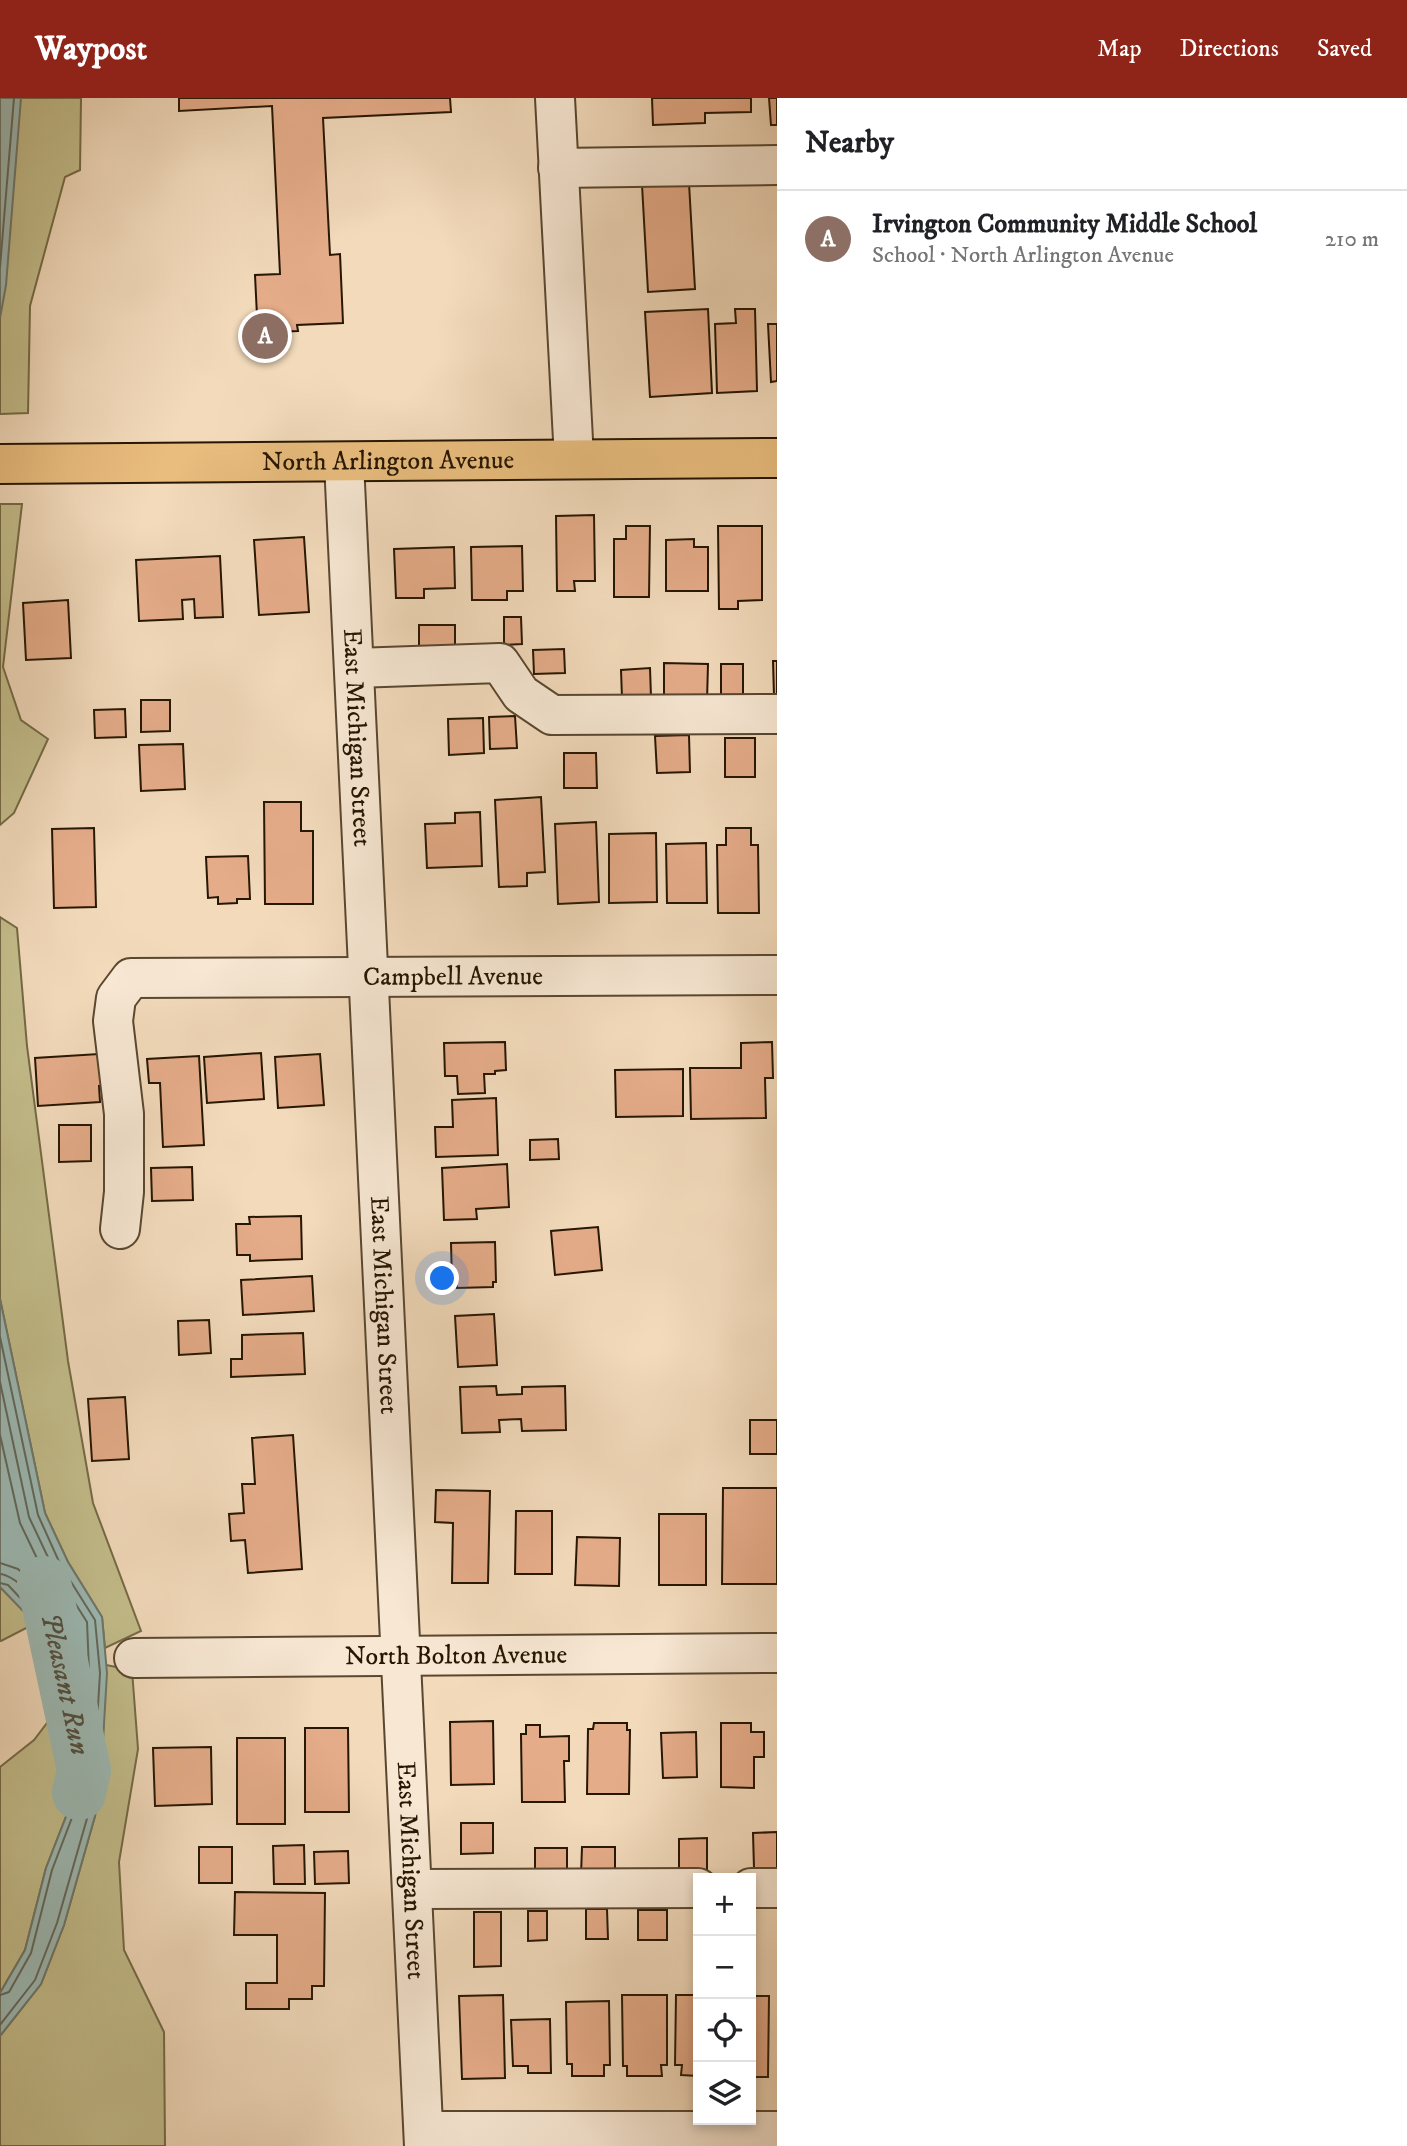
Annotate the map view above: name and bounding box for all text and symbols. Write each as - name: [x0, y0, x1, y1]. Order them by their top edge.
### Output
- text: Waypost: [35, 29, 147, 70]
- text: Map: [1097, 34, 1142, 64]
- text: Directions: [1180, 34, 1279, 64]
- text: Saved: [1317, 34, 1372, 64]
- text: Nearby: [805, 125, 894, 162]
- text: Irvington Community Middle School: [872, 208, 1257, 241]
- text: A: [821, 225, 835, 254]
- text: 210 m: [1325, 225, 1379, 254]
- text: School · North Arlington Avenue: [872, 241, 1174, 270]
- pin: A: [242, 310, 288, 362]
- street label: North Arlington Avenue: [262, 444, 514, 478]
- street label: East Michigan Street: [335, 628, 379, 848]
- street label: Campbell Avenue: [363, 960, 543, 993]
- street label: East Michigan Street: [362, 1195, 406, 1415]
- your location: [425, 1261, 459, 1295]
- water label: Pleasant Run: [33, 1609, 98, 1758]
- street label: North Bolton Avenue: [345, 1638, 567, 1673]
- street label: East Michigan Street: [389, 1761, 433, 1980]
- map controls: [693, 1873, 756, 2125]
- button: +: [693, 1873, 756, 1936]
- button: −: [693, 1936, 756, 1999]
- button: locate: [693, 1999, 756, 2062]
- button: layers: [693, 2062, 756, 2125]

